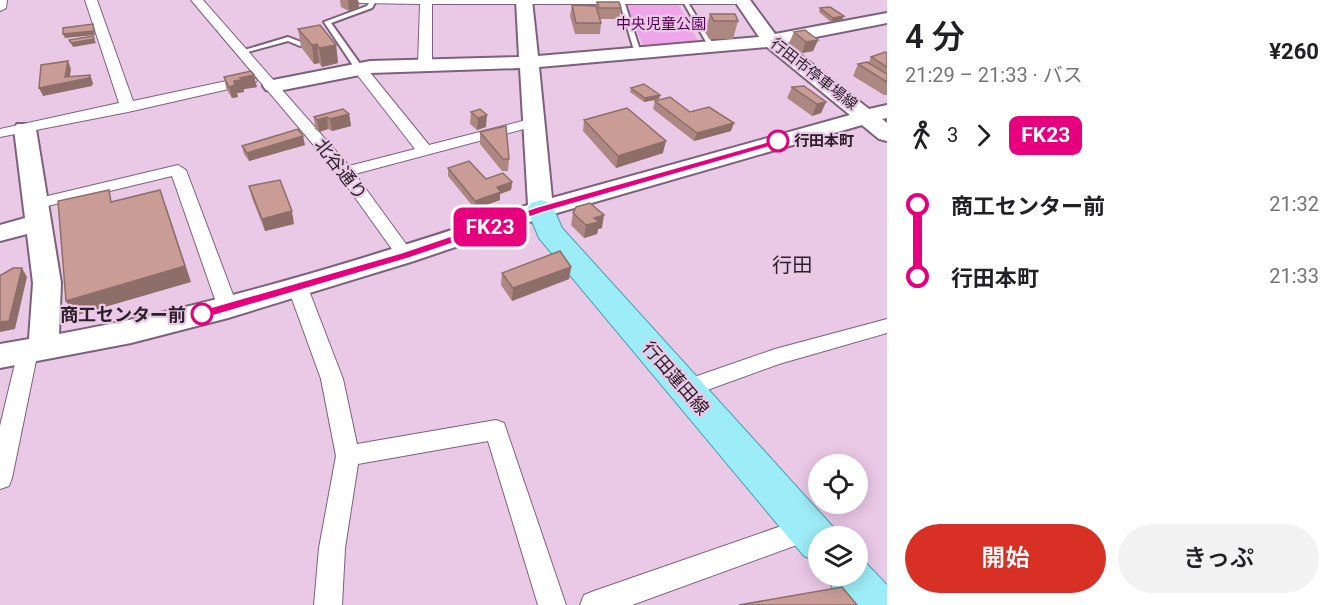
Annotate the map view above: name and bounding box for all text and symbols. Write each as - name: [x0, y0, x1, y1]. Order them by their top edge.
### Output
- park label: 中央児童公園: [616, 15, 706, 33]
- text: 4 分: [905, 17, 965, 56]
- street label: 行田市停車場線: [767, 35, 861, 113]
- text: ¥260: [1269, 39, 1319, 64]
- text: 21:29 – 21:33 · バス: [905, 63, 1083, 87]
- icon: walk: [905, 119, 938, 152]
- icon: forward: [967, 119, 1000, 152]
- text: 3: [947, 123, 958, 147]
- text: FK23: [1021, 123, 1070, 147]
- marker: 行田本町: [767, 130, 789, 152]
- place label: 行田本町: [794, 132, 854, 150]
- street label: 北谷通り: [311, 134, 371, 204]
- text: 21:32: [1269, 192, 1319, 216]
- text: 商工センター前: [951, 194, 1105, 219]
- line badge: FK23: [448, 208, 532, 246]
- text: FK23: [466, 215, 514, 239]
- district label: 行田: [772, 253, 812, 277]
- text: 21:33: [1269, 264, 1319, 288]
- text: 行田本町: [951, 266, 1039, 291]
- marker: 商工センター前: [191, 303, 213, 325]
- place label: 商工センター前: [60, 304, 186, 325]
- street label: 行田蓮田線: [639, 337, 713, 419]
- map controls: [808, 454, 868, 586]
- button: locate: [808, 454, 868, 514]
- button: 開始: [905, 524, 1106, 593]
- button: きっぷ: [1118, 524, 1319, 593]
- button: layers: [808, 526, 868, 586]

